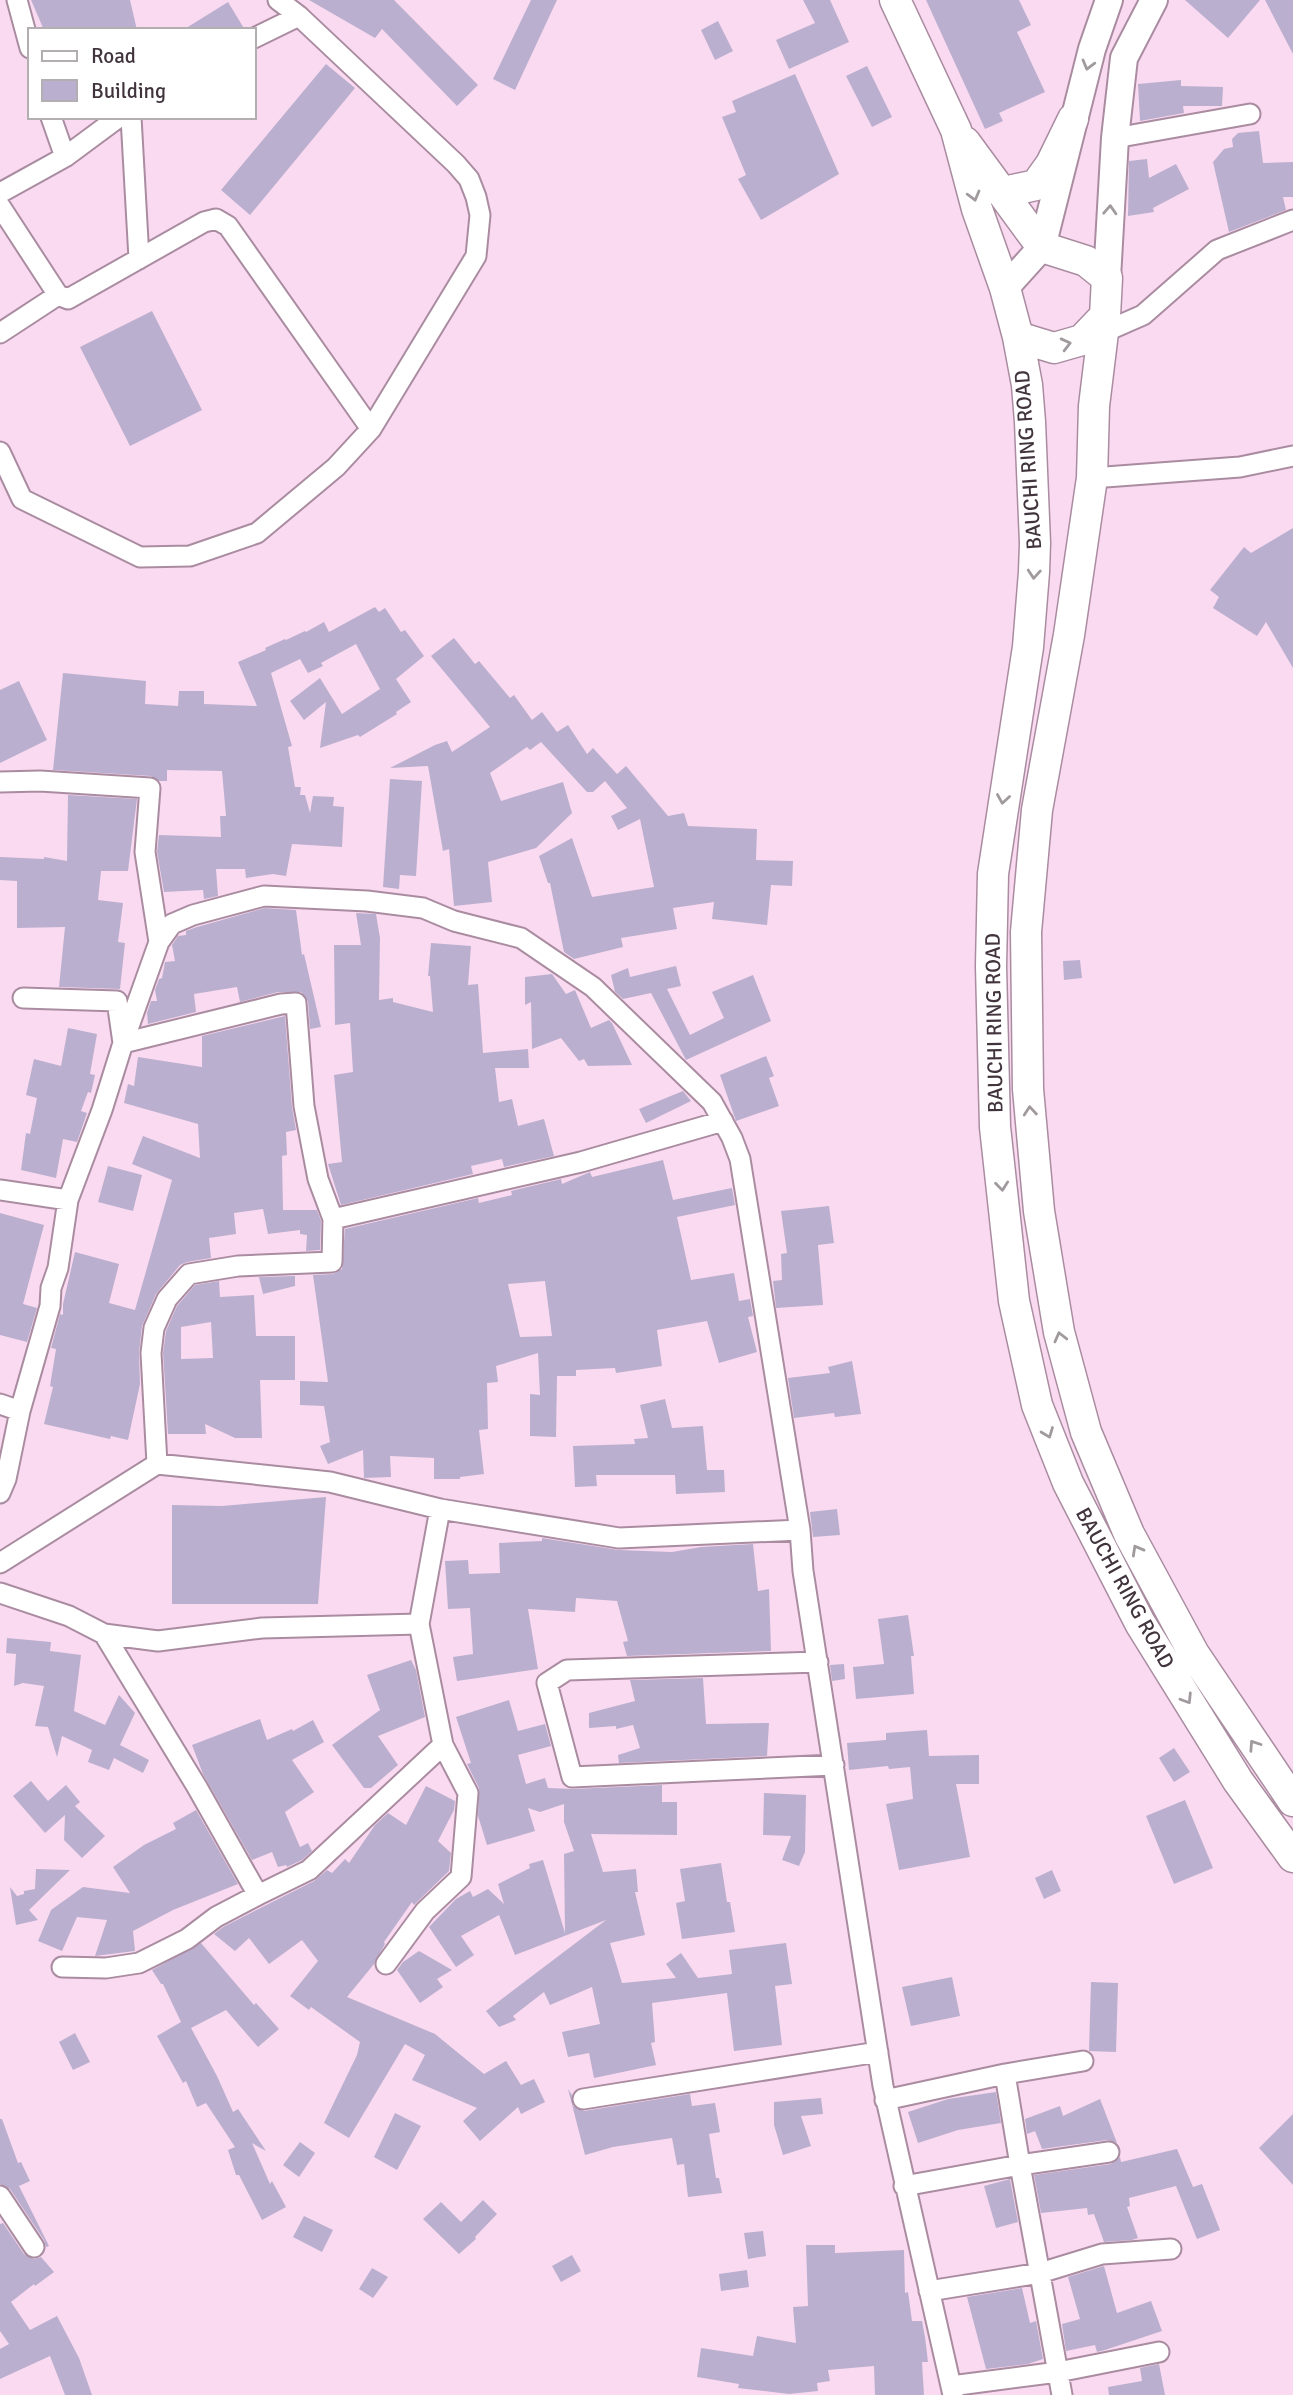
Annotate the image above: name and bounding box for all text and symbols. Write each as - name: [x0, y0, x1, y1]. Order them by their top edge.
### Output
- legend: [28, 28, 256, 119]
- text: Road: [91, 43, 136, 69]
- one-way arrow: [1081, 58, 1096, 70]
- text: Building: [91, 78, 166, 104]
- one-way arrow: [966, 190, 980, 202]
- one-way arrow: [1103, 204, 1118, 215]
- one-way arrow: [1060, 338, 1072, 352]
- street label: BAUCHI RING ROAD: [1009, 369, 1047, 551]
- one-way arrow: [1027, 568, 1042, 579]
- one-way arrow: [996, 793, 1011, 805]
- street label: BAUCHI RING ROAD: [979, 933, 1009, 1113]
- one-way arrow: [1023, 1105, 1038, 1116]
- one-way arrow: [994, 1181, 1009, 1192]
- one-way arrow: [1054, 1331, 1068, 1343]
- one-way arrow: [1040, 1426, 1054, 1438]
- street label: BAUCHI RING ROAD: [1070, 1503, 1180, 1673]
- one-way arrow: [1132, 1545, 1146, 1557]
- one-way arrow: [1179, 1692, 1192, 1705]
- one-way arrow: [1250, 1740, 1262, 1753]

